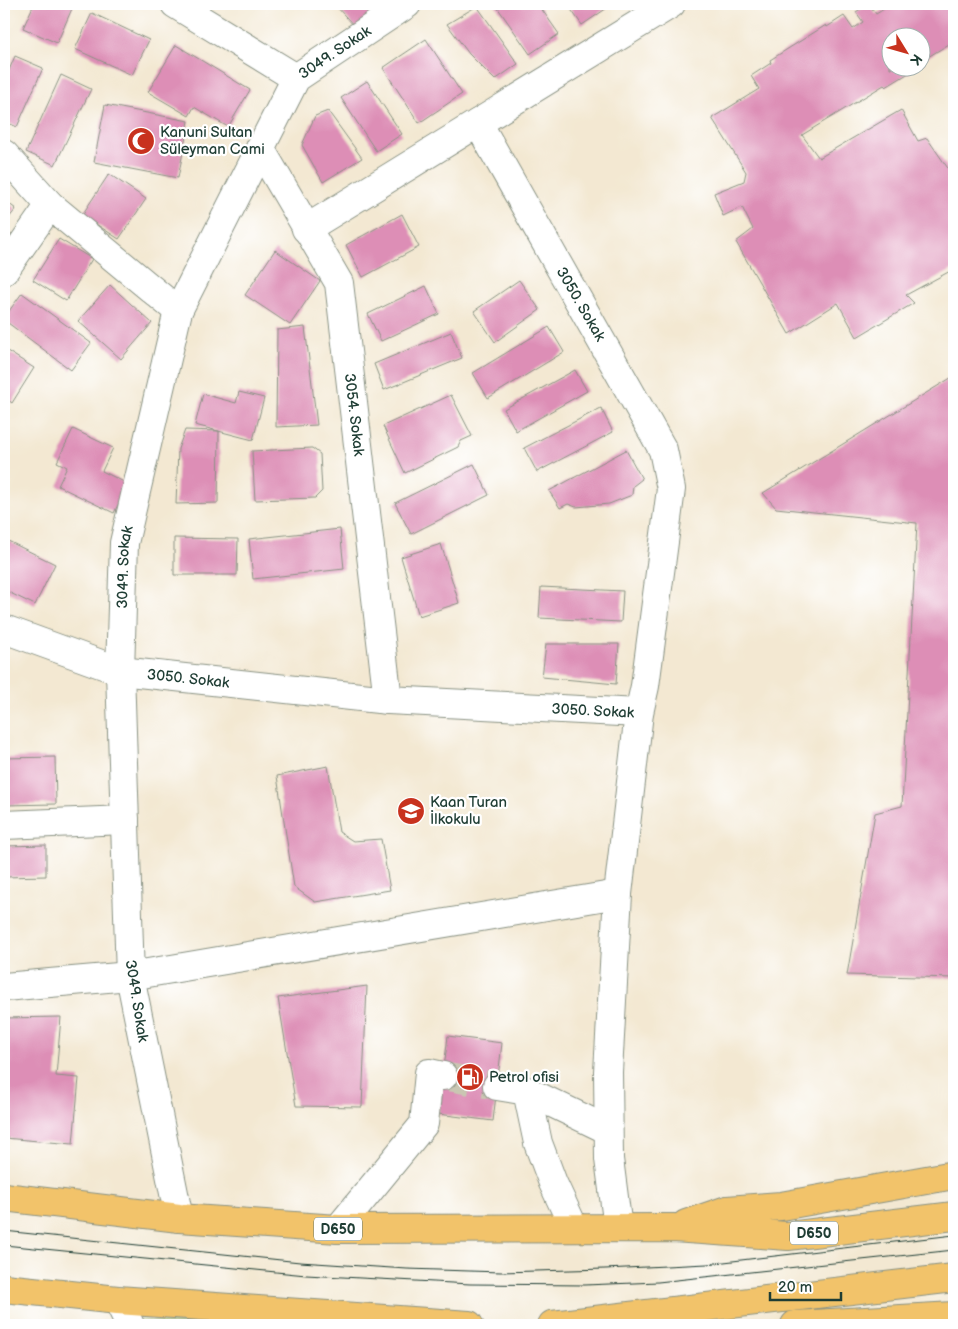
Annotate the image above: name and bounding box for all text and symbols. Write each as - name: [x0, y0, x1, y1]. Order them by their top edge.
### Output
- street label: 3049. Sokak: [295, 21, 375, 84]
- north arrow: [880, 28, 930, 78]
- text: K: [906, 51, 926, 69]
- place label: Kanuni Sultan Süleyman Cami: [160, 123, 265, 159]
- mosque icon: Kanuni Sultan Süleyman Cami: [126, 126, 156, 156]
- street label: 3050. Sokak: [552, 264, 610, 345]
- street label: 3054. Sokak: [340, 372, 368, 458]
- street label: 3049. Sokak: [113, 523, 138, 609]
- street label: 3050. Sokak: [146, 665, 231, 693]
- street label: 3050. Sokak: [551, 699, 635, 723]
- place label: Kaan Turan İlkokulu: [430, 793, 507, 829]
- school or university icon: Kaan Turan İlkokulu: [396, 796, 426, 826]
- street label: 3049. Sokak: [121, 959, 152, 1044]
- fuel station icon: Petrol ofisi: [455, 1062, 485, 1092]
- place label: Petrol ofisi: [489, 1068, 559, 1087]
- road number: D650: [314, 1218, 362, 1240]
- road number: D650: [790, 1222, 838, 1244]
- scale bar: [770, 1269, 842, 1301]
- text: 20 m: [778, 1278, 812, 1297]

